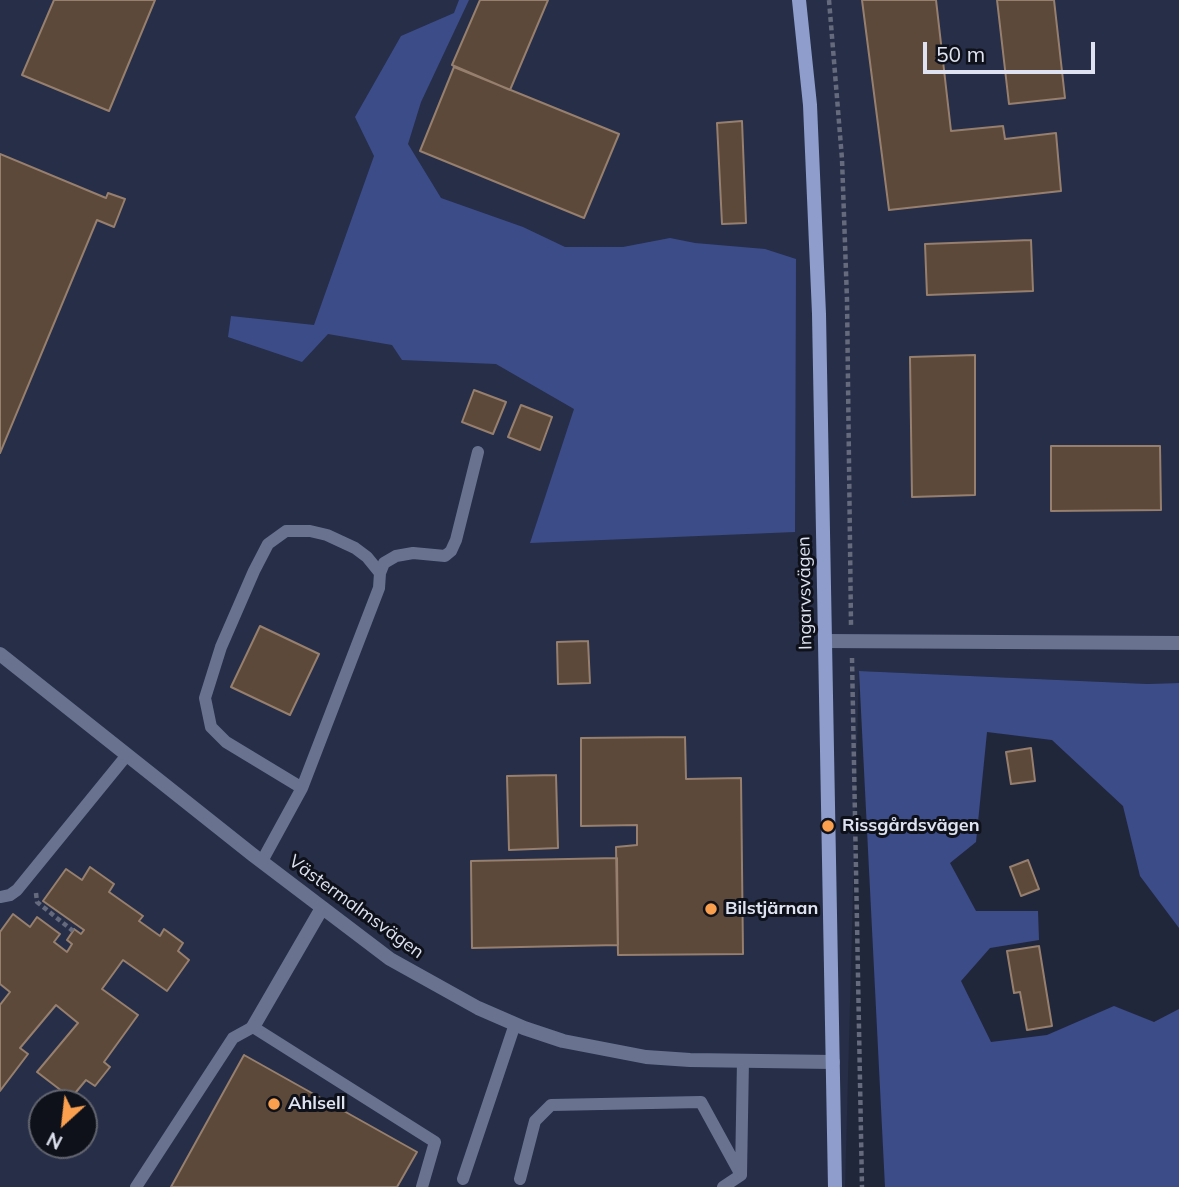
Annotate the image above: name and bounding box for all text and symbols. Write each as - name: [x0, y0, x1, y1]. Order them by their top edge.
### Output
- scale bar: [927, 28, 1098, 72]
- text: 50 m: [936, 41, 985, 67]
- street label: Ingarvsvägen: [793, 536, 817, 650]
- place label: Rissgårdsvägen: [842, 815, 980, 837]
- marker: Rissgårdsvägen: [820, 818, 836, 834]
- street label: Västermalmsvägen: [284, 851, 428, 963]
- place label: Bilstjärnan: [725, 898, 818, 920]
- marker: Bilstjärnan: [703, 901, 719, 917]
- north arrow: [28, 1089, 98, 1159]
- place label: Ahlsell: [288, 1093, 345, 1115]
- marker: Ahlsell: [266, 1096, 282, 1112]
- text: N: [43, 1127, 66, 1155]

